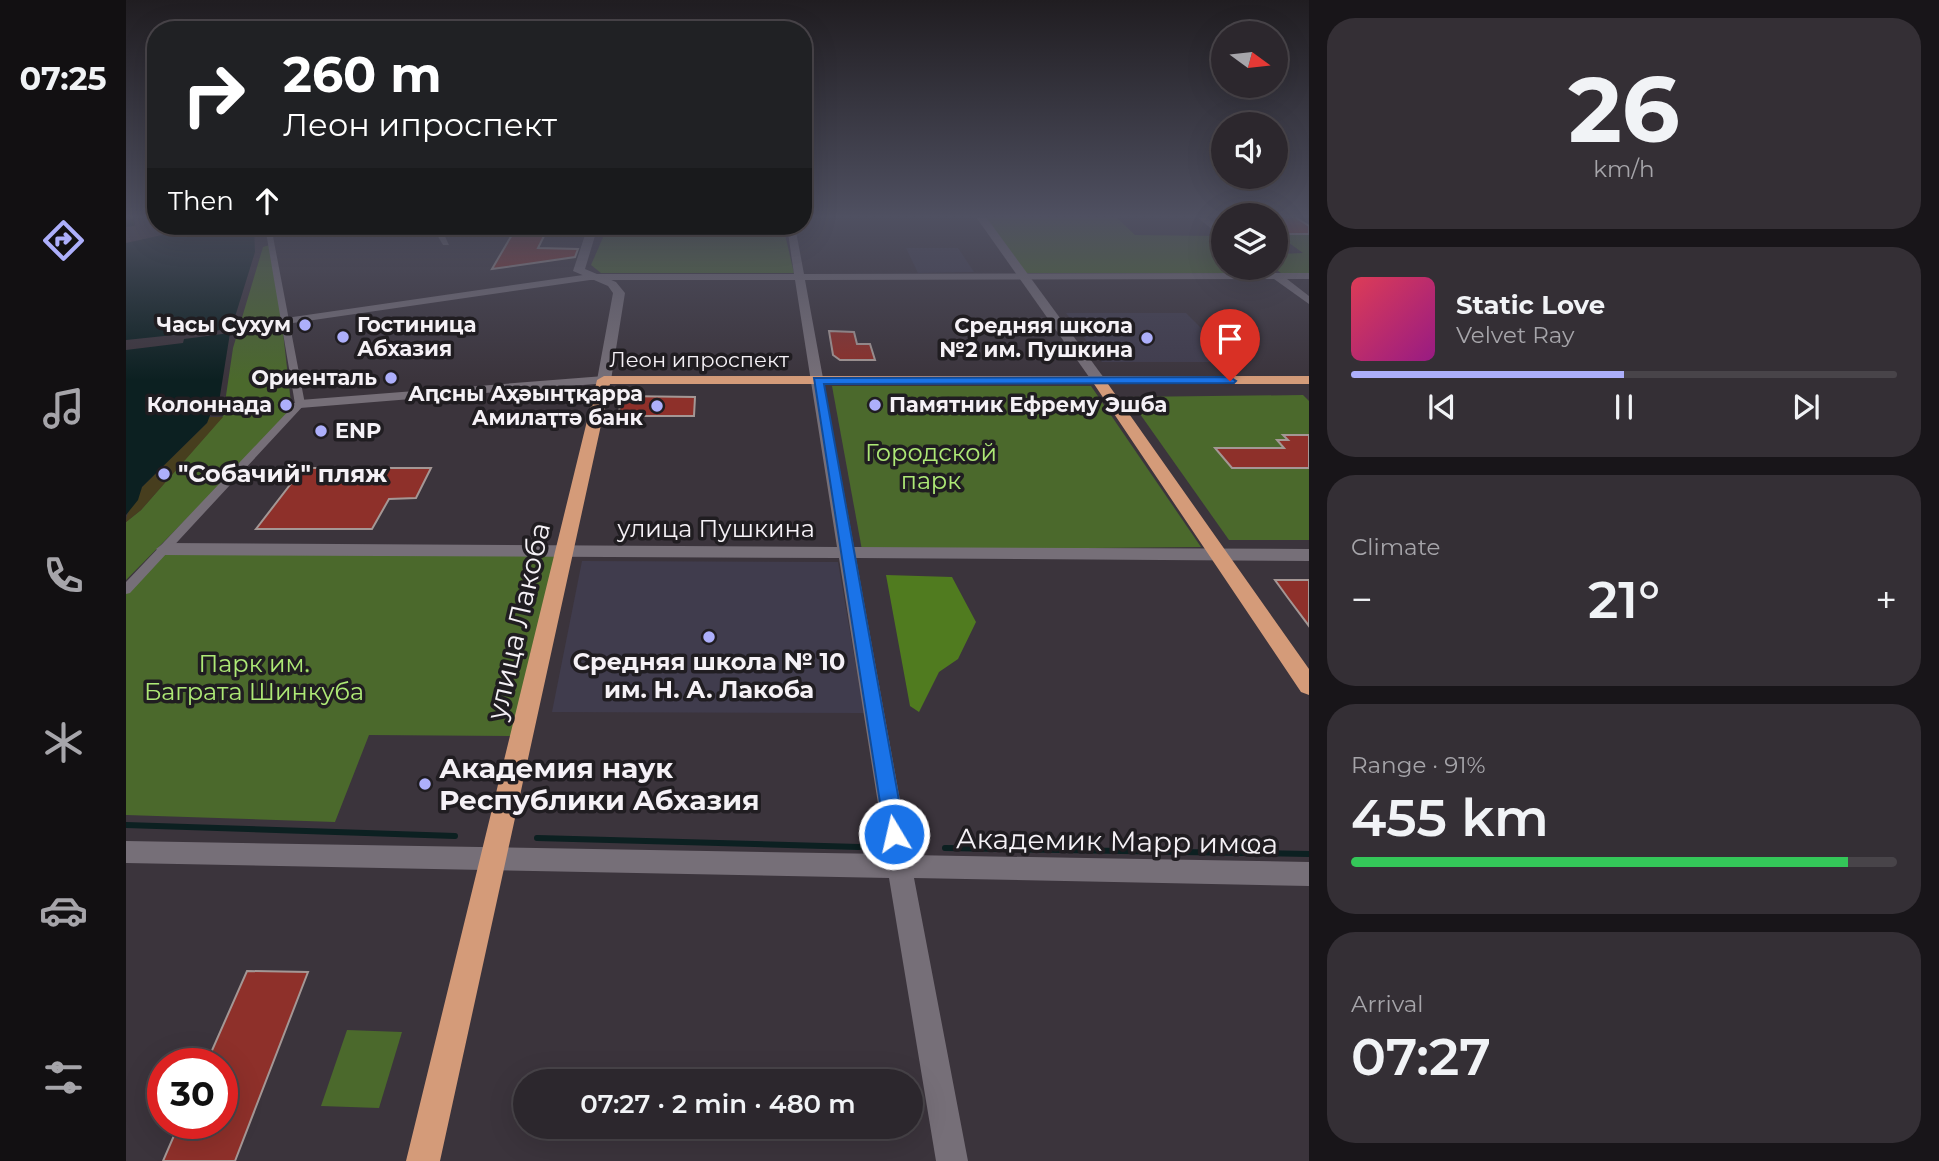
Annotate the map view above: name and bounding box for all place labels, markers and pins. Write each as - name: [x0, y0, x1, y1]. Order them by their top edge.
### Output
- pin: [1200, 309, 1260, 381]
- place label: Часы Сухум: [157, 312, 291, 337]
- place label: Гостиница Абхазия: [357, 312, 476, 361]
- place label: Средняя школа №2 им. Пушкина: [939, 313, 1133, 362]
- marker: Часы Сухум: [297, 317, 313, 333]
- marker: Гостиница Абхазия: [335, 329, 351, 345]
- marker: Средняя школа №2 им. Пушкина: [1139, 330, 1155, 346]
- place label: Ориенталь: [251, 365, 377, 390]
- marker: Ориенталь: [383, 370, 399, 386]
- place label: Аԥсны Аҳәынҭқарра Амилаҭтә банк: [408, 381, 644, 430]
- place label: Колоннада: [147, 392, 272, 417]
- place label: Памятник Ефрему Эшба: [889, 392, 1167, 417]
- marker: Колоннада: [278, 397, 294, 413]
- marker: Памятник Ефрему Эшба: [867, 397, 883, 413]
- marker: Аԥсны Аҳәынҭқарра Амилаҭтә банк: [649, 398, 665, 414]
- place label: ENP: [335, 418, 381, 443]
- marker: ENP: [313, 423, 329, 439]
- place label: "Собачий" пляж: [178, 459, 387, 488]
- marker: "Собачий" пляж: [156, 466, 172, 482]
- marker: Средняя школа № 10 им. Н. А. Лакоба: [701, 629, 717, 645]
- place label: Средняя школа № 10 им. Н. А. Лакоба: [573, 647, 845, 704]
- place label: Академия наук Республики Абхазия: [439, 751, 760, 817]
- marker: Академия наук Республики Абхазия: [417, 776, 433, 792]

